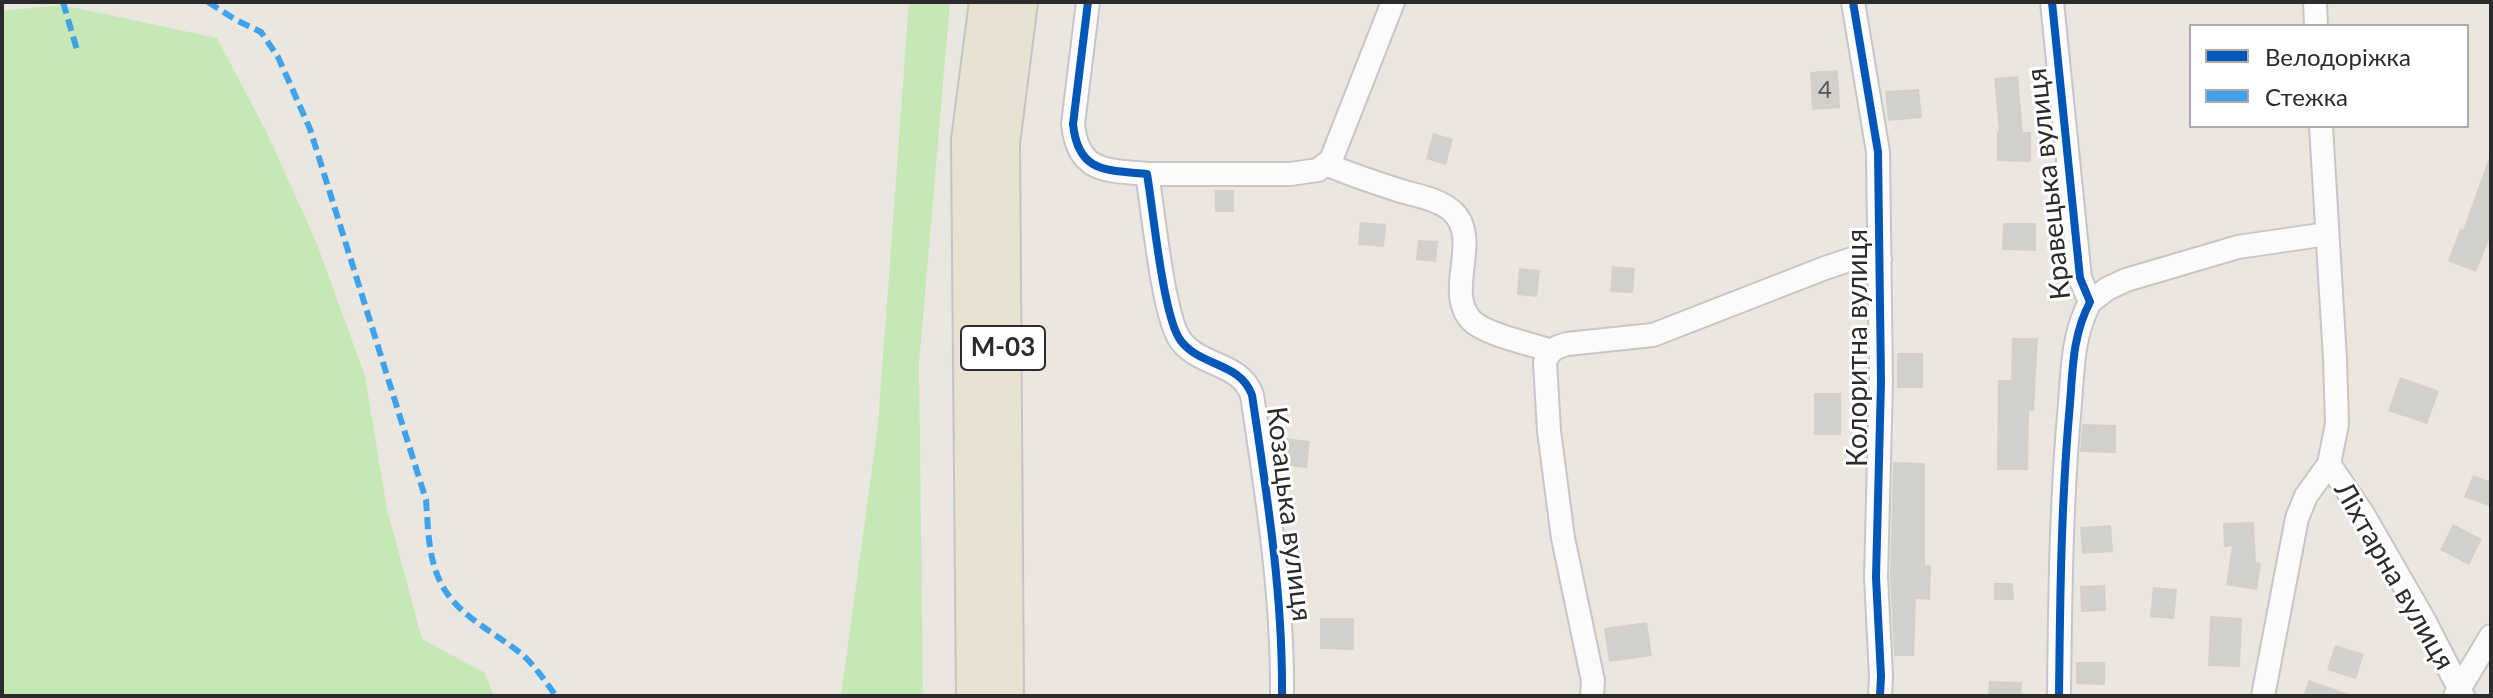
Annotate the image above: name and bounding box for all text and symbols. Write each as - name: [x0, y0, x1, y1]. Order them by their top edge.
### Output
- legend: [2189, 24, 2469, 128]
- text: Велодоріжка: [2265, 42, 2411, 71]
- street label: Кравецька вулиця: [2020, 67, 2078, 301]
- house number: 4: [1818, 76, 1832, 104]
- text: Стежка: [2265, 82, 2348, 111]
- street label: Колоритна вулиця: [1841, 229, 1875, 467]
- road number: М-03: [961, 326, 1045, 370]
- street label: Козацька вулиця: [1259, 405, 1319, 623]
- street label: Ліхтарна вулиця: [2327, 476, 2461, 676]

